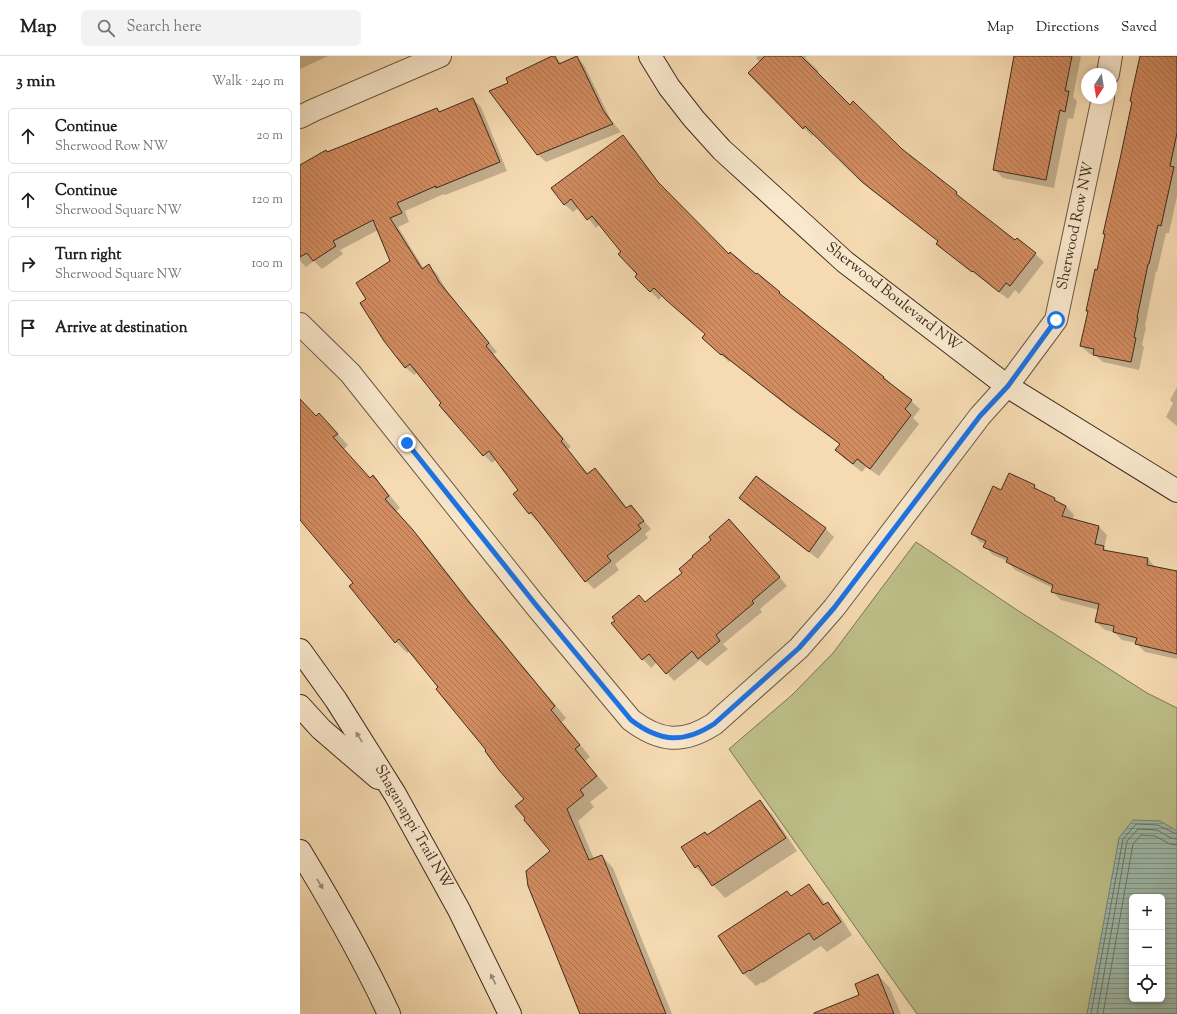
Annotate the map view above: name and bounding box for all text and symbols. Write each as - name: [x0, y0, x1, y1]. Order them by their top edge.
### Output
- search box: [81, 10, 361, 46]
- text: Map: [20, 14, 57, 41]
- icon: search: [95, 17, 117, 39]
- text: Search here: [127, 17, 202, 38]
- text: Map: [987, 18, 1014, 38]
- text: Directions: [1036, 18, 1099, 38]
- text: Saved: [1121, 18, 1157, 38]
- north arrow: [1081, 68, 1117, 104]
- text: 3 min: [16, 70, 55, 94]
- text: Walk · 240 m: [212, 73, 284, 91]
- text: Continue: [55, 117, 117, 138]
- icon: ahead: [17, 125, 39, 147]
- text: 20 m: [257, 127, 283, 145]
- text: Sherwood Row NW: [55, 138, 168, 156]
- street label: Sherwood Row NW: [1052, 160, 1100, 292]
- text: Continue: [55, 181, 117, 202]
- icon: ahead: [17, 189, 39, 211]
- text: 120 m: [252, 191, 283, 209]
- text: Sherwood Square NW: [55, 202, 182, 220]
- street label: Sherwood Boulevard NW: [821, 237, 965, 357]
- text: Turn right: [55, 245, 121, 266]
- icon: right: [17, 253, 39, 275]
- text: 100 m: [251, 255, 283, 273]
- text: Sherwood Square NW: [55, 266, 182, 284]
- route start: [1047, 311, 1065, 329]
- icon: arrive: [17, 317, 39, 339]
- text: Arrive at destination: [55, 318, 188, 339]
- route end: [398, 434, 416, 452]
- one-way arrow: [356, 731, 363, 743]
- street label: Shaganappi Trail NW: [369, 761, 457, 893]
- one-way arrow: [317, 878, 324, 890]
- map controls: [1129, 894, 1165, 1002]
- button: +: [1129, 894, 1165, 930]
- button: −: [1129, 930, 1165, 966]
- button: locate: [1129, 966, 1165, 1002]
- one-way arrow: [490, 973, 496, 984]

